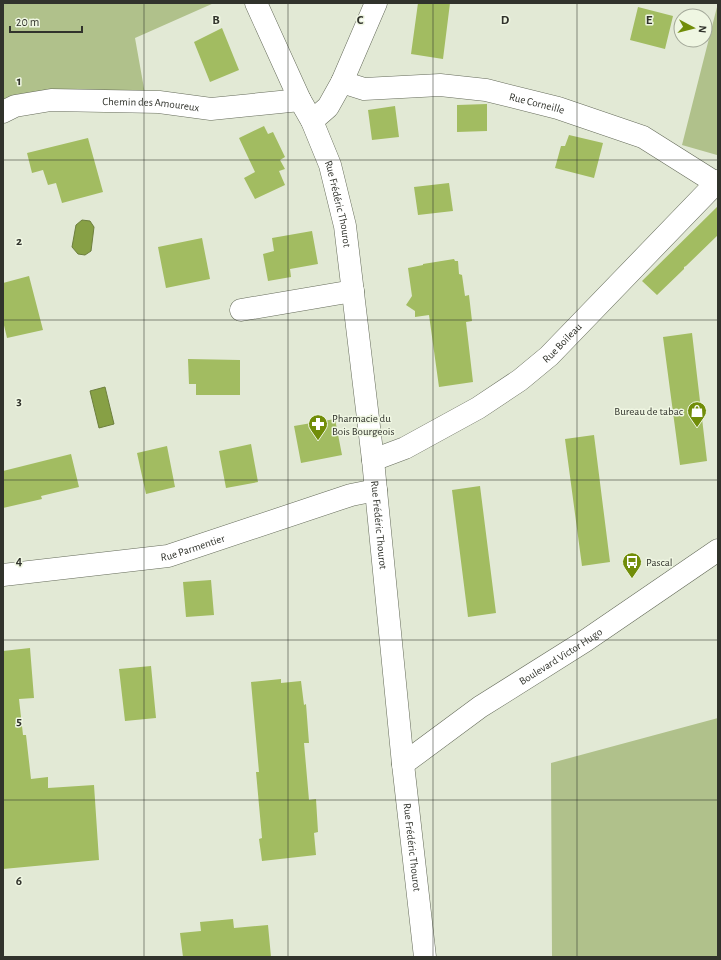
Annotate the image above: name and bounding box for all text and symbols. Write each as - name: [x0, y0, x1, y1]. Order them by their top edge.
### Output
- scale bar: [10, 8, 82, 34]
- north arrow: [673, 8, 713, 48]
- text: B: [212, 14, 220, 27]
- text: C: [357, 14, 364, 27]
- text: D: [501, 14, 510, 27]
- text: E: [646, 14, 653, 27]
- text: 20 m: [16, 16, 39, 28]
- text: N: [697, 25, 708, 34]
- text: 1: [17, 75, 21, 88]
- street label: Rue Corneille: [508, 91, 566, 116]
- street label: Chemin des Amoureux: [102, 96, 200, 113]
- street label: Rue Frédéric Thourot: [323, 159, 353, 248]
- text: 2: [16, 235, 22, 248]
- street label: Rue Boileau: [540, 321, 584, 365]
- text: 3: [16, 395, 22, 408]
- shop icon: Bureau de tabac: [686, 400, 708, 428]
- place label: Bureau de tabac: [614, 406, 684, 417]
- pharmacy icon: Pharmacie du Bois Bourgeois: [307, 413, 329, 441]
- place label: Pharmacie du Bois Bourgeois: [332, 413, 395, 437]
- street label: Rue Frédéric Thourot: [369, 480, 389, 570]
- street label: Rue Parmentier: [160, 532, 227, 563]
- bus stop icon: Pascal: [621, 551, 643, 579]
- text: 4: [16, 555, 23, 568]
- place label: Pascal: [646, 557, 673, 568]
- street label: Boulevard Victor Hugo: [517, 626, 604, 687]
- text: 5: [16, 715, 22, 728]
- street label: Rue Frédéric Thourot: [401, 803, 423, 893]
- text: 6: [16, 875, 22, 888]

